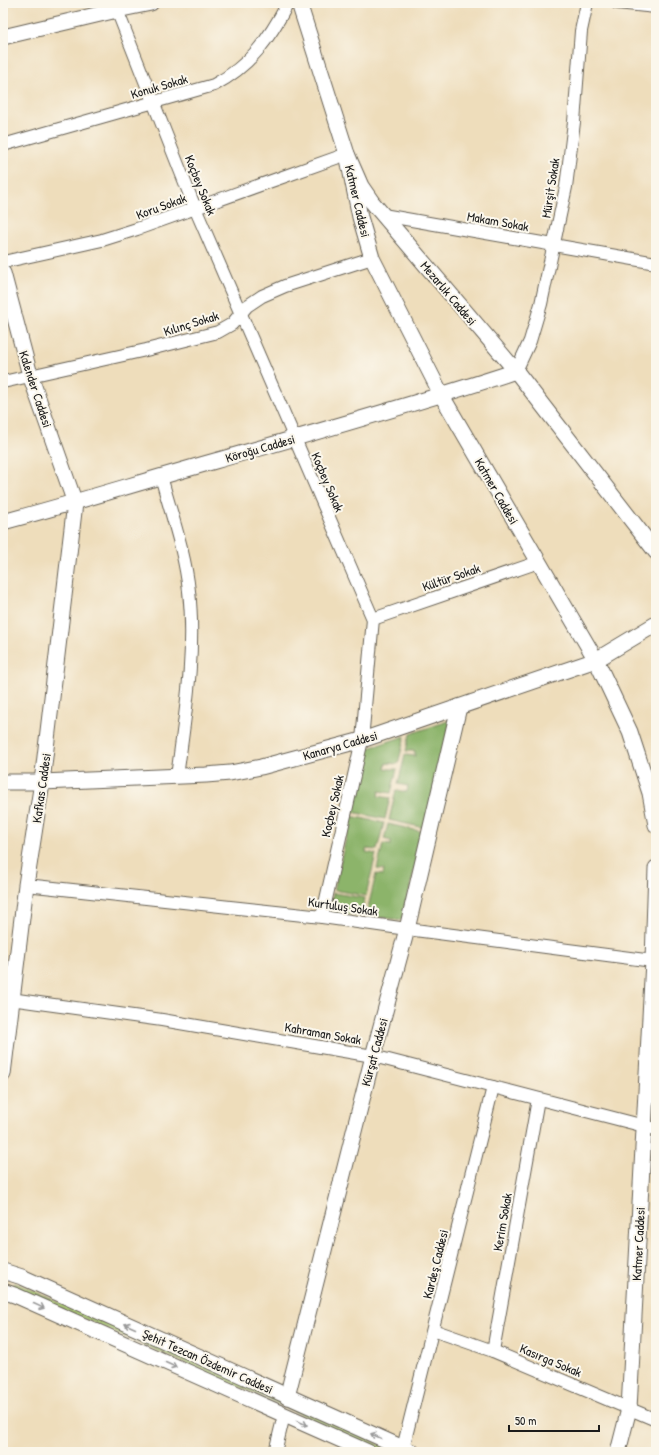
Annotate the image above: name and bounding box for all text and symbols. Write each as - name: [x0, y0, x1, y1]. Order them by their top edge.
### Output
- street label: Konuk Sokak: [128, 69, 190, 103]
- street label: Koçbey Sokak: [181, 152, 221, 218]
- street label: Mürşit Sokak: [536, 156, 564, 219]
- street label: Katmer Caddesi: [341, 163, 375, 239]
- street label: Koru Sokak: [133, 188, 189, 223]
- street label: Makam Sokak: [466, 207, 531, 235]
- street label: Mezarlık Caddesi: [417, 257, 481, 329]
- street label: Kılınç Sokak: [161, 306, 221, 340]
- street label: Kalender Caddesi: [15, 348, 57, 430]
- street label: Köroğu Caddesi: [223, 429, 297, 467]
- street label: Koçbey Sokak: [307, 449, 349, 515]
- street label: Katmer Caddesi: [471, 455, 523, 527]
- street label: Kültür Sokak: [420, 558, 483, 595]
- street label: Kanarya Caddesi: [301, 726, 379, 764]
- street label: Kafkas Caddesi: [27, 752, 55, 824]
- street label: Koçbey Sokak: [316, 773, 348, 839]
- street label: Kurtuluş Sokak: [307, 892, 380, 920]
- street label: Kürşat Caddesi: [356, 1016, 392, 1088]
- street label: Kahraman Sokak: [283, 1017, 363, 1049]
- street label: Kerim Sokak: [488, 1191, 516, 1253]
- street label: Katmer Caddesi: [627, 1207, 649, 1281]
- street label: Kardeş Caddesi: [418, 1228, 452, 1300]
- one-way arrow: [32, 1303, 44, 1311]
- one-way arrow: [124, 1322, 136, 1329]
- street label: Şehit Tezcan Özdemir Caddesi: [140, 1324, 276, 1398]
- street label: Kasırga Sokak: [517, 1339, 585, 1381]
- one-way arrow: [164, 1361, 176, 1369]
- scale bar: [509, 1407, 599, 1433]
- text: 50 m: [515, 1412, 536, 1429]
- one-way arrow: [296, 1419, 308, 1427]
- one-way arrow: [371, 1432, 383, 1439]

